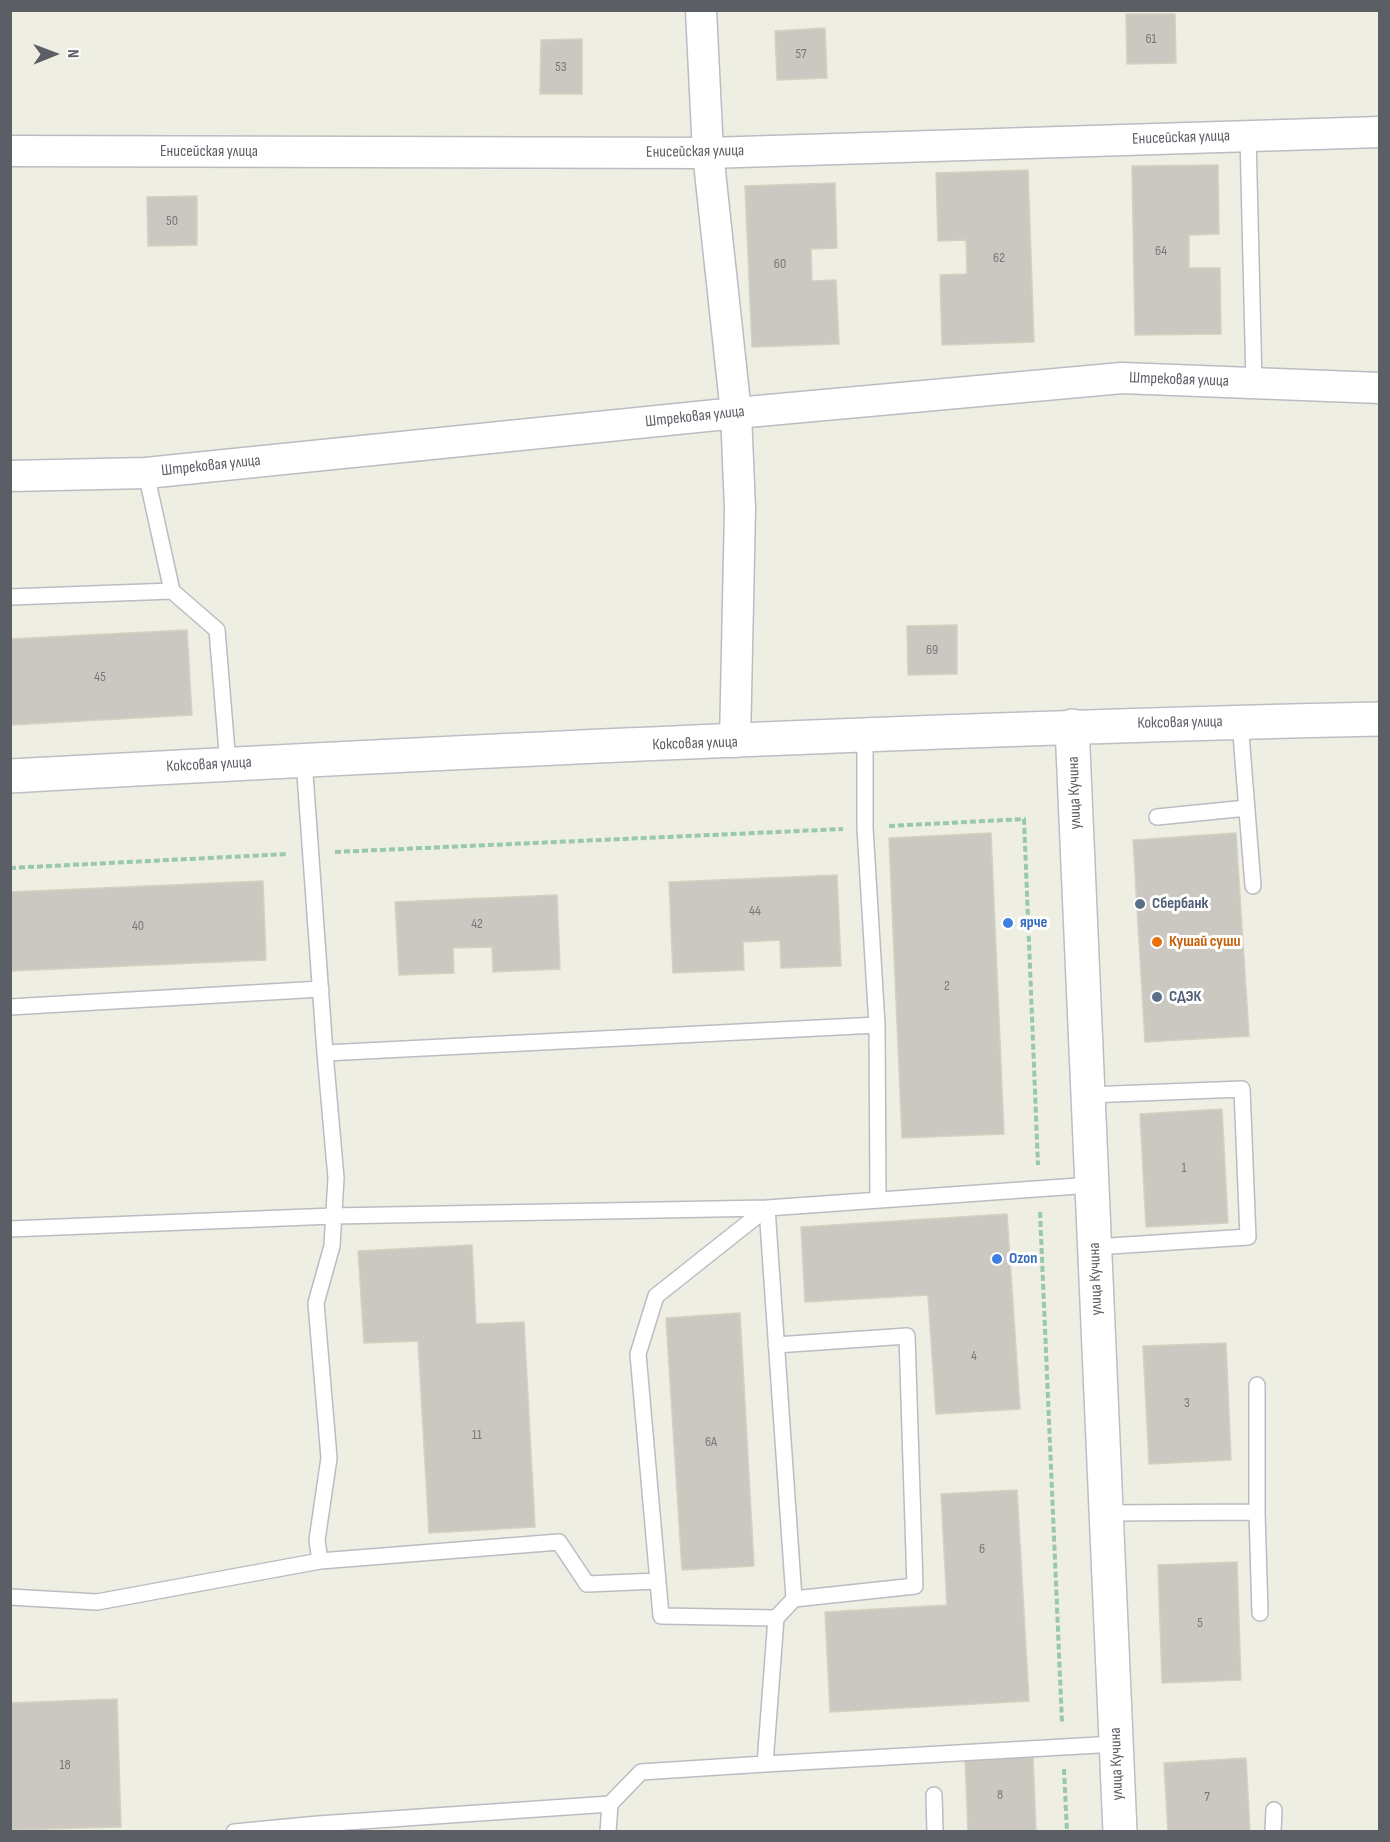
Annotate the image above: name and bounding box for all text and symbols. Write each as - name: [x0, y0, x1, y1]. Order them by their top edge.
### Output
- north arrow: [24, 24, 84, 84]
- house number: 61: [1145, 31, 1157, 47]
- house number: 57: [795, 46, 807, 62]
- text: N: [63, 49, 82, 58]
- house number: 53: [555, 59, 567, 75]
- street label: Енисейская улица: [1132, 127, 1230, 149]
- street label: Енисейская улица: [160, 142, 258, 162]
- street label: Енисейская улица: [646, 142, 744, 162]
- house number: 50: [166, 213, 178, 229]
- house number: 64: [1155, 243, 1167, 259]
- house number: 62: [993, 250, 1005, 266]
- house number: 60: [774, 256, 786, 272]
- street label: Штрековая улица: [1129, 369, 1229, 391]
- street label: Штрековая улица: [644, 402, 746, 432]
- street label: Штрековая улица: [160, 451, 262, 481]
- house number: 69: [926, 642, 938, 658]
- house number: 45: [94, 669, 106, 685]
- street label: Коксовая улица: [1137, 713, 1223, 733]
- street label: Коксовая улица: [652, 733, 738, 755]
- street label: Коксовая улица: [166, 753, 252, 777]
- street label: улица Кучина: [1064, 756, 1086, 830]
- place label: Сбербанк: [1152, 894, 1208, 914]
- marker: Сбербанк: [1133, 897, 1147, 911]
- house number: 44: [749, 903, 761, 919]
- place label: ярче: [1020, 913, 1047, 933]
- house number: 42: [471, 916, 483, 932]
- marker: ярче: [1001, 916, 1015, 930]
- house number: 40: [132, 918, 144, 934]
- place label: Кушай суши: [1169, 932, 1240, 952]
- marker: Кушай суши: [1150, 935, 1164, 949]
- house number: 2: [944, 978, 950, 994]
- place label: СДЭК: [1169, 987, 1201, 1007]
- marker: СДЭК: [1150, 990, 1164, 1004]
- house number: 1: [1182, 1160, 1186, 1176]
- street label: улица Кучина: [1085, 1242, 1107, 1316]
- place label: Ozon: [1009, 1249, 1037, 1269]
- marker: Ozon: [990, 1252, 1004, 1266]
- house number: 4: [971, 1348, 977, 1364]
- house number: 3: [1184, 1395, 1190, 1411]
- house number: 11: [472, 1427, 482, 1443]
- house number: 6А: [705, 1434, 717, 1450]
- house number: 6: [979, 1541, 985, 1557]
- house number: 5: [1197, 1615, 1203, 1631]
- street label: улица Кучина: [1106, 1727, 1128, 1801]
- house number: 18: [59, 1757, 71, 1773]
- house number: 8: [997, 1787, 1003, 1803]
- house number: 7: [1204, 1789, 1210, 1805]

